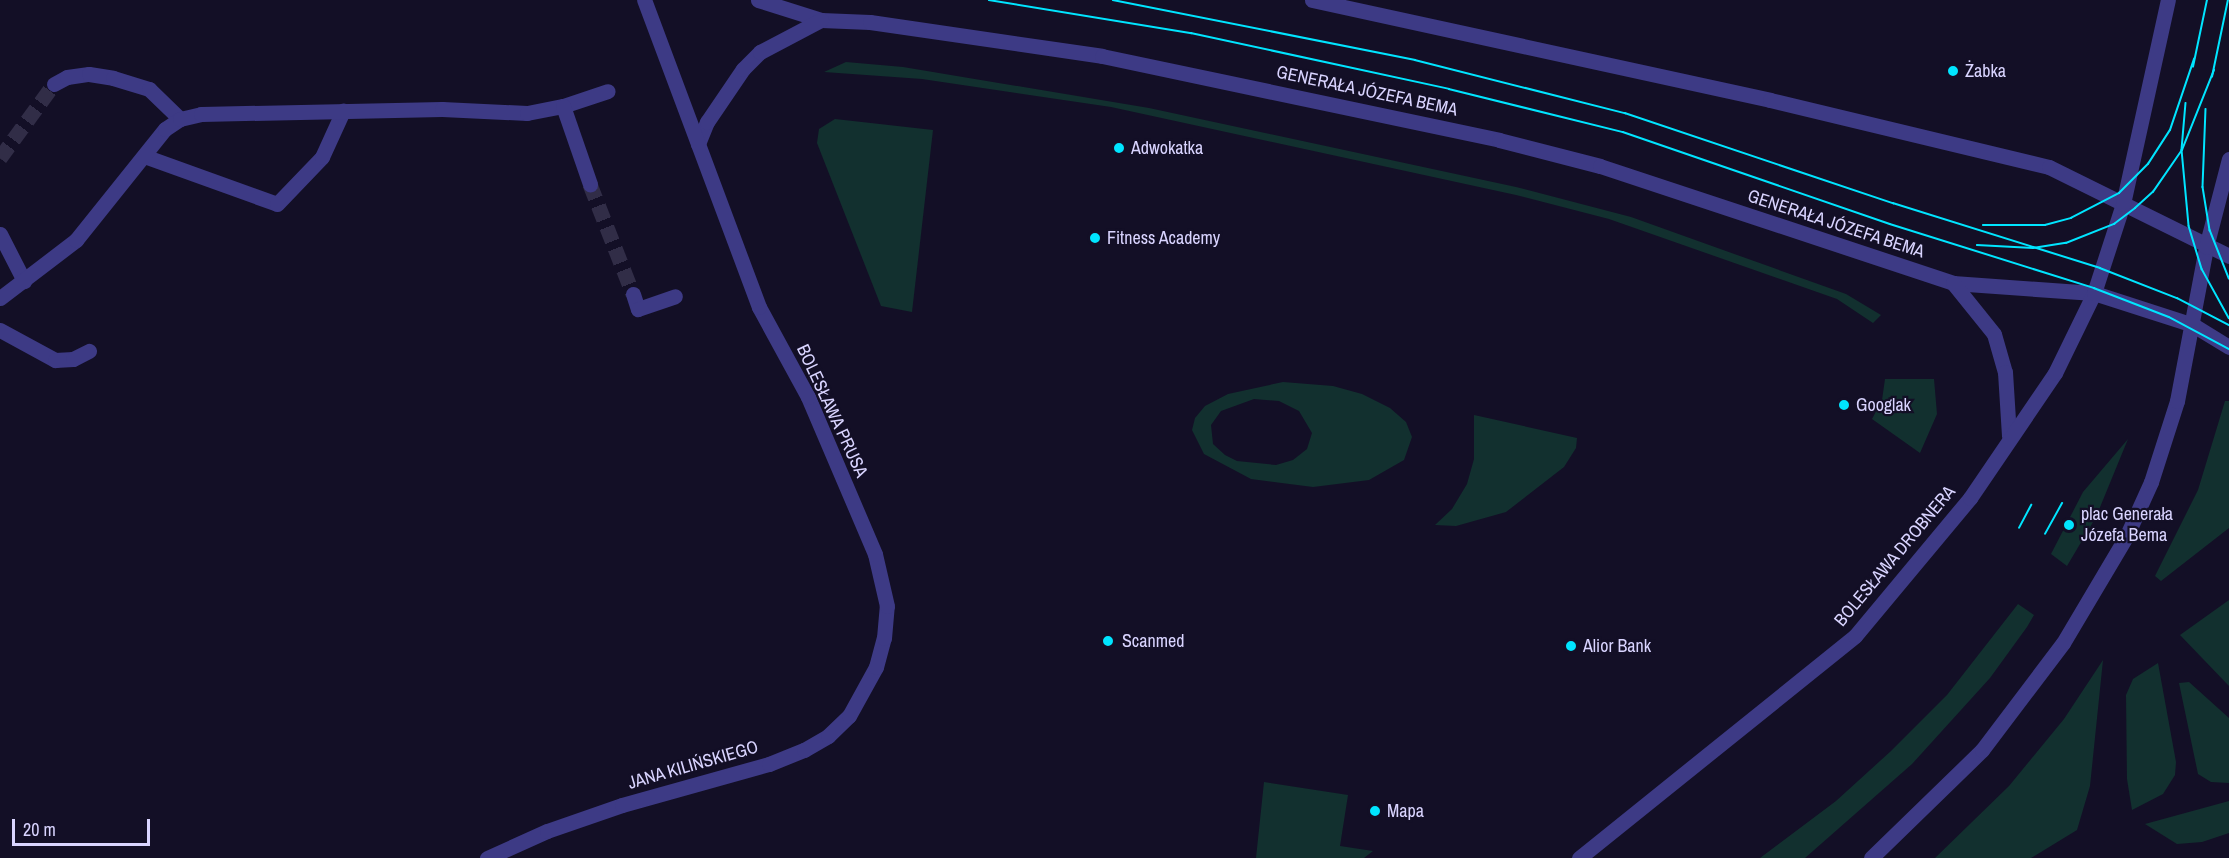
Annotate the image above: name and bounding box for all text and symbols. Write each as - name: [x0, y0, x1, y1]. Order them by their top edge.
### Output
- place label: Żabka: [1965, 60, 2006, 82]
- street label: GENERAŁA JÓZEFA BEMA: [1274, 61, 1460, 121]
- marker: Żabka: [1946, 64, 1960, 78]
- place label: Adwokatka: [1131, 137, 1203, 159]
- marker: Adwokatka: [1112, 141, 1126, 155]
- street label: GENERAŁA JÓZEFA BEMA: [1744, 185, 1928, 263]
- place label: Fitness Academy: [1107, 227, 1221, 249]
- marker: Fitness Academy: [1088, 231, 1102, 245]
- street label: BOLESŁAWA PRUSA: [792, 341, 872, 481]
- place label: Googlak: [1856, 394, 1911, 416]
- marker: Googlak: [1837, 398, 1851, 412]
- street label: BOLESŁAWA DROBNERA: [1830, 481, 1960, 631]
- place label: plac Generała Józefa Bema: [2081, 504, 2173, 546]
- marker: plac Generała Józefa Bema: [2062, 518, 2076, 532]
- place label: Scanmed: [1122, 630, 1184, 652]
- marker: Scanmed: [1099, 632, 1117, 650]
- place label: Alior Bank: [1583, 635, 1651, 657]
- marker: Alior Bank: [1564, 639, 1578, 653]
- street label: JANA KILIŃSKIEGO: [625, 736, 761, 794]
- place label: Mapa: [1387, 800, 1424, 822]
- marker: Mapa: [1368, 804, 1382, 818]
- scale bar: [15, 807, 153, 845]
- text: 20 m: [23, 817, 56, 842]

